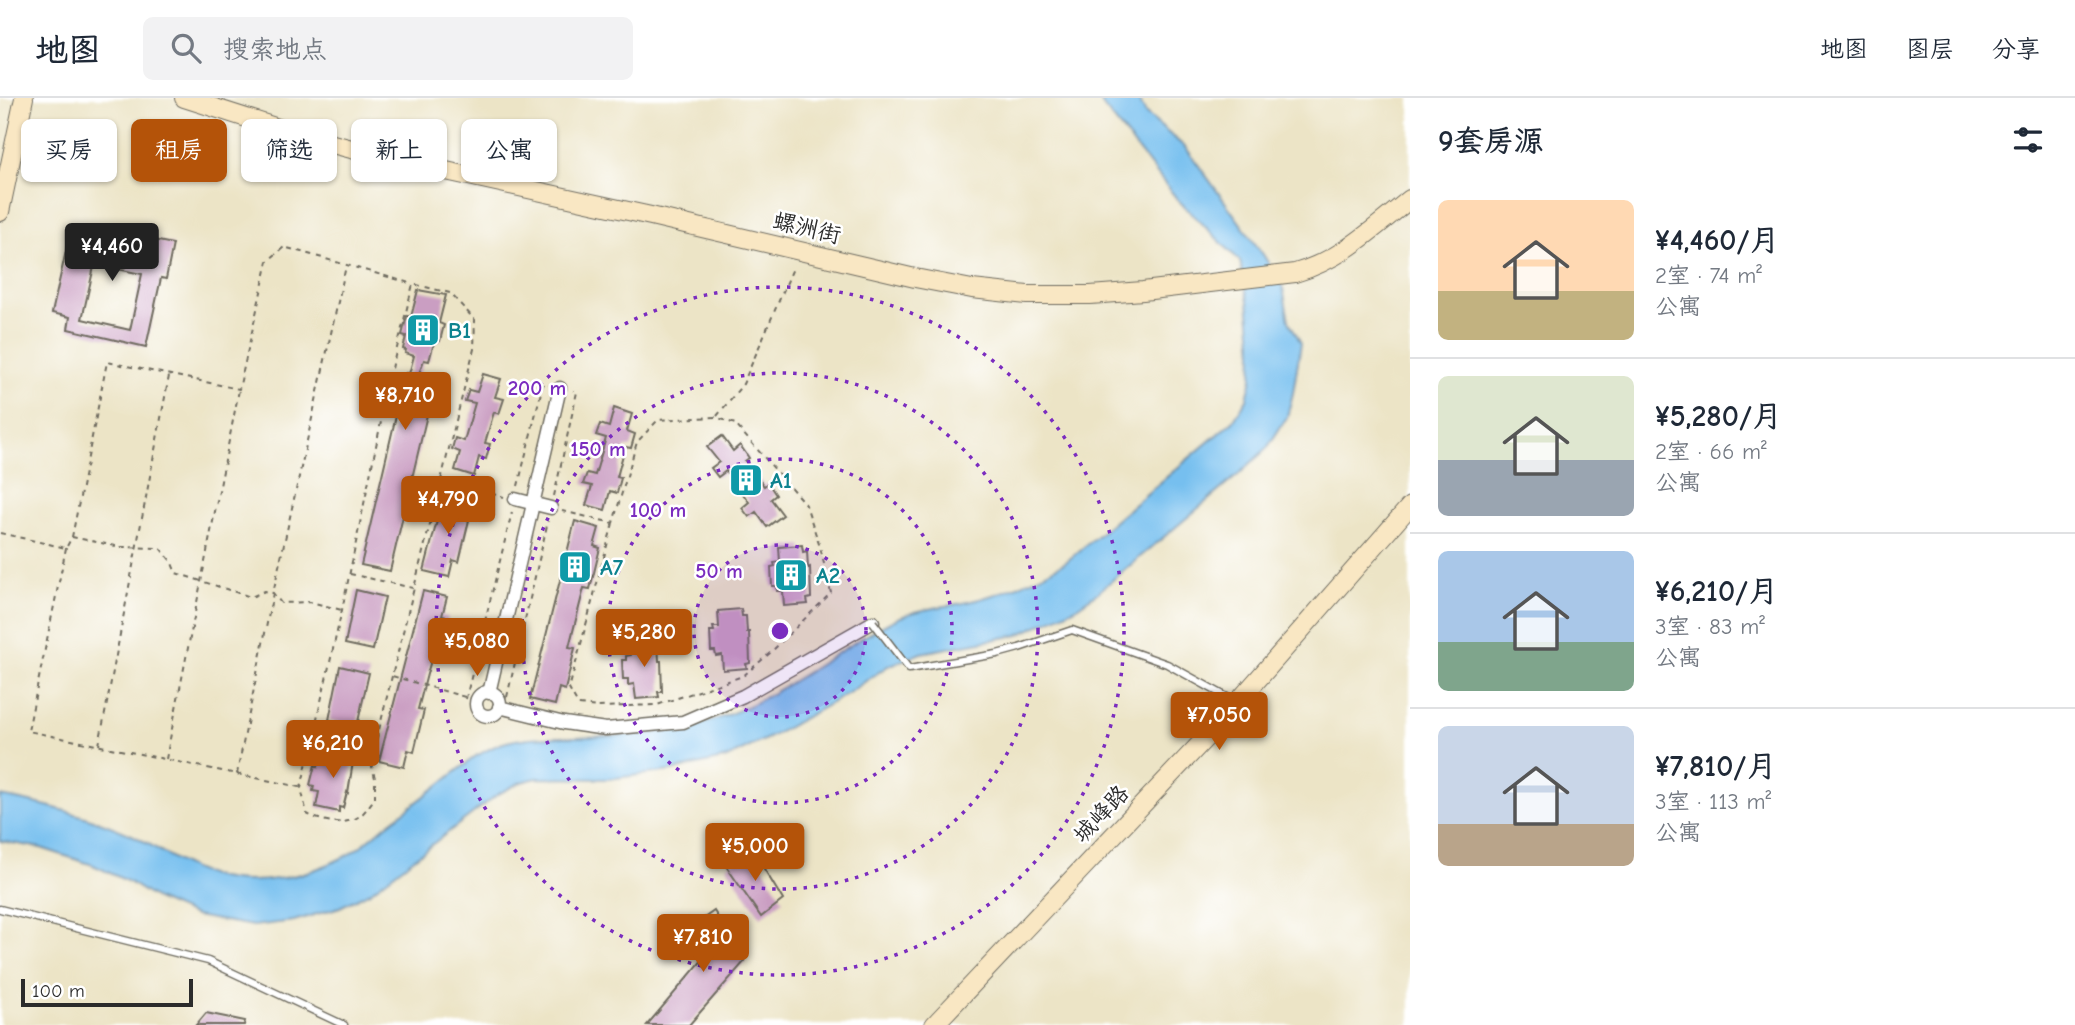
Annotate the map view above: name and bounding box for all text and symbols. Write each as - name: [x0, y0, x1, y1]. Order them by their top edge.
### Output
- search box: [143, 17, 633, 80]
- icon: search: [167, 29, 205, 67]
- text: 地图: [35, 31, 101, 69]
- text: 搜索地点: [223, 35, 327, 65]
- text: 地图: [1820, 35, 1868, 63]
- text: 图层: [1906, 35, 1954, 63]
- text: 分享: [1992, 35, 2040, 63]
- chip: 买房: [21, 119, 117, 182]
- chip: 租房: [131, 119, 227, 182]
- chip: 筛选: [241, 119, 337, 182]
- chip: 新上: [351, 119, 447, 182]
- chip: 公寓: [461, 119, 557, 182]
- icon: filters: [2009, 121, 2047, 159]
- text: 9套房源: [1438, 124, 1544, 159]
- street label: 螺洲街: [770, 207, 844, 249]
- pin: ¥4,460: [55, 223, 169, 283]
- text: ¥4,460/月: [1655, 223, 1780, 258]
- icon: home: [1494, 228, 1578, 312]
- text: ¥4,460: [81, 232, 143, 259]
- text: 2室 · 74 m²: [1655, 262, 1762, 289]
- text: 公寓: [1655, 293, 1701, 320]
- building icon: B1: [404, 311, 442, 349]
- place label: B1: [448, 317, 471, 344]
- pin: ¥8,710: [348, 372, 462, 432]
- text: 200 m: [508, 376, 566, 400]
- text: ¥8,710: [375, 381, 435, 408]
- text: ¥5,280/月: [1655, 399, 1782, 434]
- icon: home: [1494, 404, 1578, 488]
- text: 150 m: [570, 437, 626, 461]
- text: 2室 · 66 m²: [1655, 438, 1767, 465]
- building icon: A1: [727, 461, 765, 499]
- place label: A1: [770, 467, 792, 494]
- text: 公寓: [1655, 469, 1701, 496]
- pin: ¥4,790: [391, 476, 505, 536]
- text: ¥4,790: [417, 485, 479, 512]
- text: 100 m: [630, 498, 686, 522]
- building icon: A7: [556, 548, 594, 586]
- place label: A7: [600, 554, 624, 581]
- building icon: A2: [772, 556, 810, 594]
- text: 50 m: [695, 559, 743, 583]
- place label: A2: [816, 562, 840, 589]
- text: ¥6,210/月: [1655, 574, 1778, 609]
- icon: home: [1494, 579, 1578, 663]
- pin: ¥5,280: [587, 610, 701, 669]
- text: 3室 · 83 m²: [1655, 613, 1765, 640]
- pin: ¥5,080: [420, 618, 534, 678]
- text: ¥5,280: [612, 618, 676, 645]
- centre of rings: [768, 619, 792, 643]
- text: ¥5,080: [444, 627, 510, 654]
- text: 公寓: [1655, 644, 1701, 671]
- pin: ¥7,050: [1162, 692, 1276, 752]
- text: ¥7,050: [1187, 701, 1251, 728]
- pin: ¥6,210: [276, 720, 390, 780]
- text: ¥6,210: [302, 729, 364, 756]
- text: ¥7,810/月: [1655, 749, 1776, 784]
- icon: home: [1494, 754, 1578, 838]
- street label: 城峰路: [1068, 780, 1134, 848]
- text: 3室 · 113 m²: [1655, 788, 1771, 815]
- text: 公寓: [1655, 819, 1701, 846]
- pin: ¥5,000: [698, 824, 812, 883]
- text: ¥5,000: [721, 832, 789, 859]
- pin: ¥7,810: [646, 914, 760, 974]
- text: ¥7,810: [673, 923, 733, 950]
- scale bar: [21, 976, 192, 1008]
- text: 100 m: [32, 980, 85, 1002]

